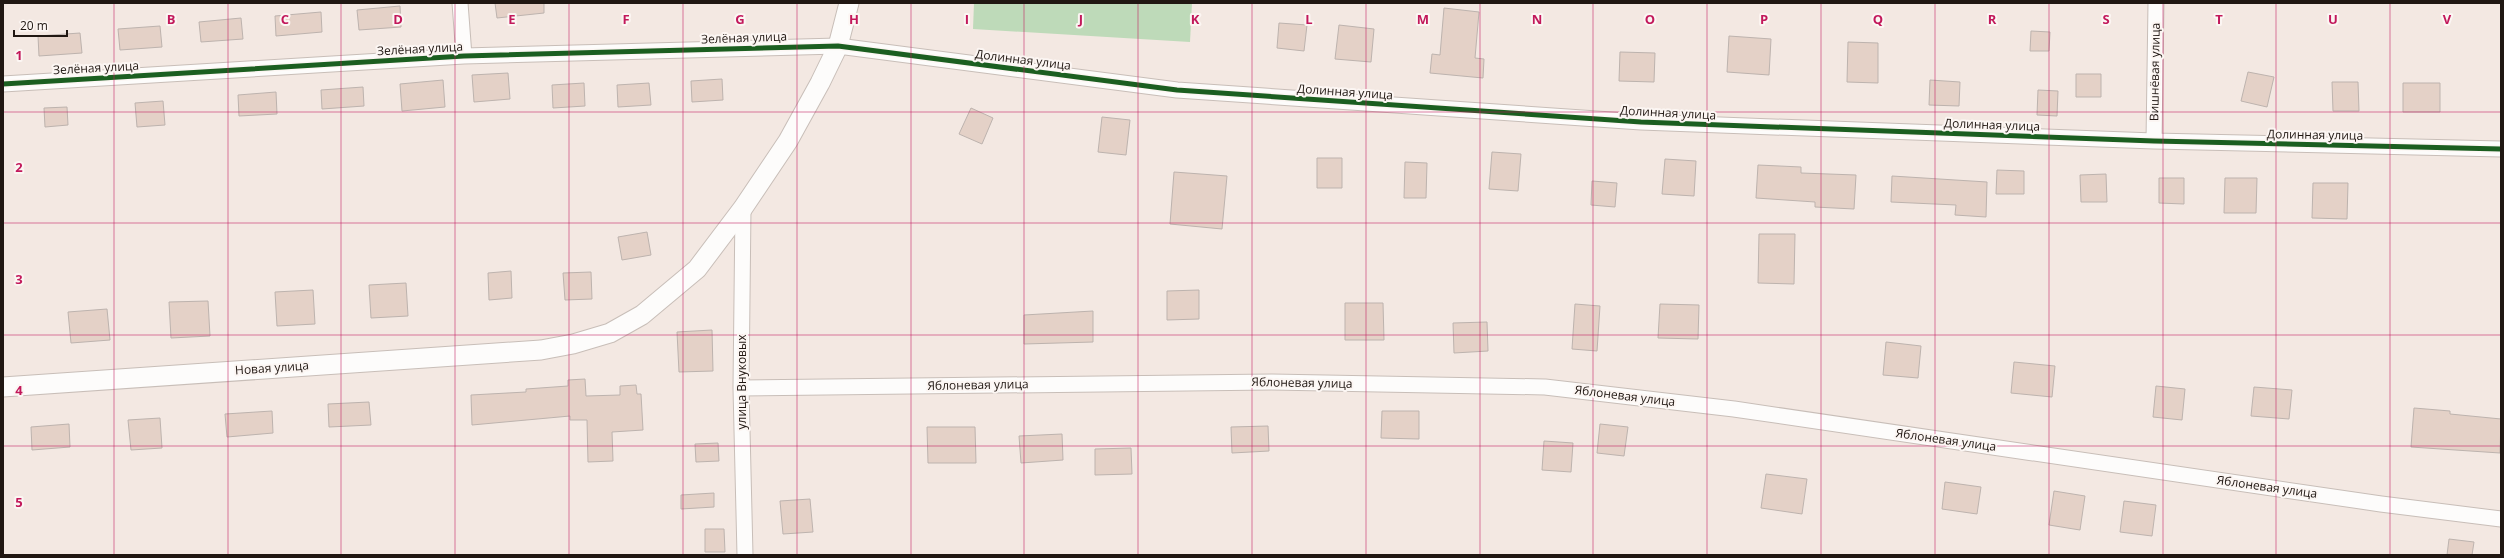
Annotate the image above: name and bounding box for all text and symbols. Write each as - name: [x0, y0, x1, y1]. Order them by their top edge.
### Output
- text: B: [167, 10, 176, 28]
- text: C: [281, 10, 289, 28]
- text: D: [393, 10, 403, 28]
- text: E: [508, 10, 516, 28]
- text: F: [622, 10, 630, 28]
- text: G: [735, 10, 745, 28]
- text: H: [849, 10, 859, 28]
- text: I: [965, 10, 969, 28]
- text: J: [1078, 10, 1083, 28]
- text: K: [1191, 10, 1200, 28]
- text: L: [1305, 10, 1313, 28]
- text: M: [1417, 10, 1429, 28]
- text: N: [1532, 10, 1542, 28]
- text: O: [1645, 10, 1655, 28]
- text: P: [1760, 10, 1768, 28]
- text: Q: [1873, 10, 1883, 28]
- text: R: [1988, 10, 1997, 28]
- text: S: [2102, 10, 2110, 28]
- text: T: [2215, 10, 2223, 28]
- text: U: [2328, 10, 2338, 28]
- text: V: [2443, 10, 2452, 28]
- scale bar: [14, 12, 67, 38]
- text: 20 m: [20, 17, 48, 34]
- street label: Вишнёвая улица: [2145, 23, 2164, 121]
- street label: Зелёная улица: [701, 28, 787, 47]
- street label: Зелёная улица: [377, 38, 463, 59]
- street label: Долинная улица: [974, 45, 1072, 74]
- text: 1: [15, 46, 23, 64]
- street label: Зелёная улица: [53, 57, 139, 78]
- street label: Долинная улица: [1296, 80, 1394, 103]
- street label: Долинная улица: [1620, 101, 1717, 124]
- street label: Долинная улица: [1944, 114, 2040, 135]
- street label: Долинная улица: [2267, 125, 2363, 144]
- text: 2: [15, 158, 23, 176]
- text: 3: [15, 270, 23, 288]
- street label: улица Внуковых: [733, 334, 750, 429]
- street label: Новая улица: [234, 356, 310, 379]
- street label: Яблоневая улица: [1251, 373, 1353, 392]
- street label: Яблоневая улица: [927, 375, 1029, 394]
- text: 4: [15, 381, 23, 399]
- street label: Яблоневая улица: [1574, 381, 1676, 410]
- street label: Яблоневая улица: [1895, 424, 1997, 455]
- street label: Яблоневая улица: [2216, 471, 2318, 502]
- text: 5: [15, 493, 23, 511]

